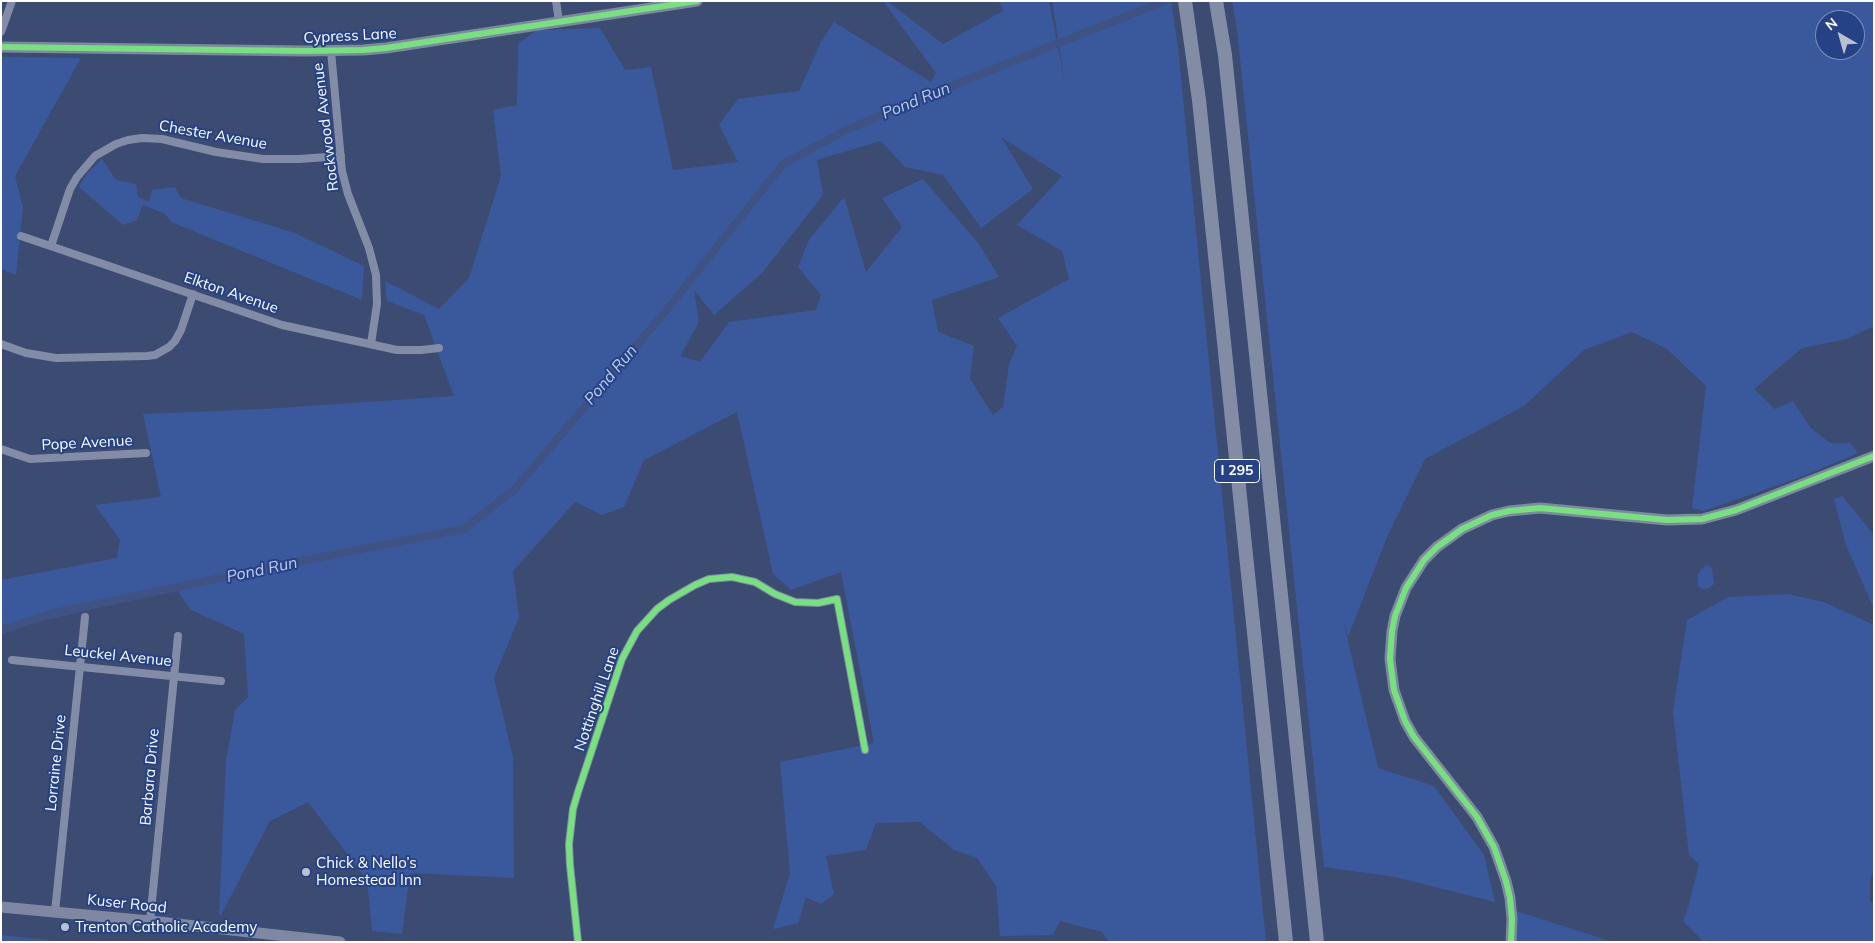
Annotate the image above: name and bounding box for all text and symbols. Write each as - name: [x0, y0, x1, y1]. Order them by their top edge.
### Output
- north arrow: [1815, 10, 1865, 60]
- text: N: [1822, 14, 1841, 34]
- street label: Cypress Lane: [303, 25, 397, 47]
- street label: Rockwood Avenue: [309, 62, 343, 192]
- water label: Pond Run: [879, 79, 953, 123]
- street label: Chester Avenue: [158, 117, 268, 153]
- street label: Elkton Avenue: [181, 268, 281, 318]
- water label: Pond Run: [580, 341, 642, 409]
- street label: Pope Avenue: [41, 432, 133, 454]
- road number: I 295: [1214, 460, 1260, 482]
- water label: Pond Run: [225, 553, 299, 587]
- street label: Leuckel Avenue: [63, 641, 173, 671]
- street label: Nottinghill Lane: [571, 645, 623, 753]
- street label: Lorraine Drive: [42, 714, 70, 812]
- street label: Barbara Drive: [137, 728, 163, 826]
- place label: Chick & Nello’s Homestead Inn: [316, 854, 421, 889]
- marker: Chick & Nello’s Homestead Inn: [300, 866, 312, 878]
- street label: Kuser Road: [86, 891, 168, 917]
- place label: Trenton Catholic Academy: [75, 918, 257, 936]
- marker: Trenton Catholic Academy: [59, 921, 71, 933]

